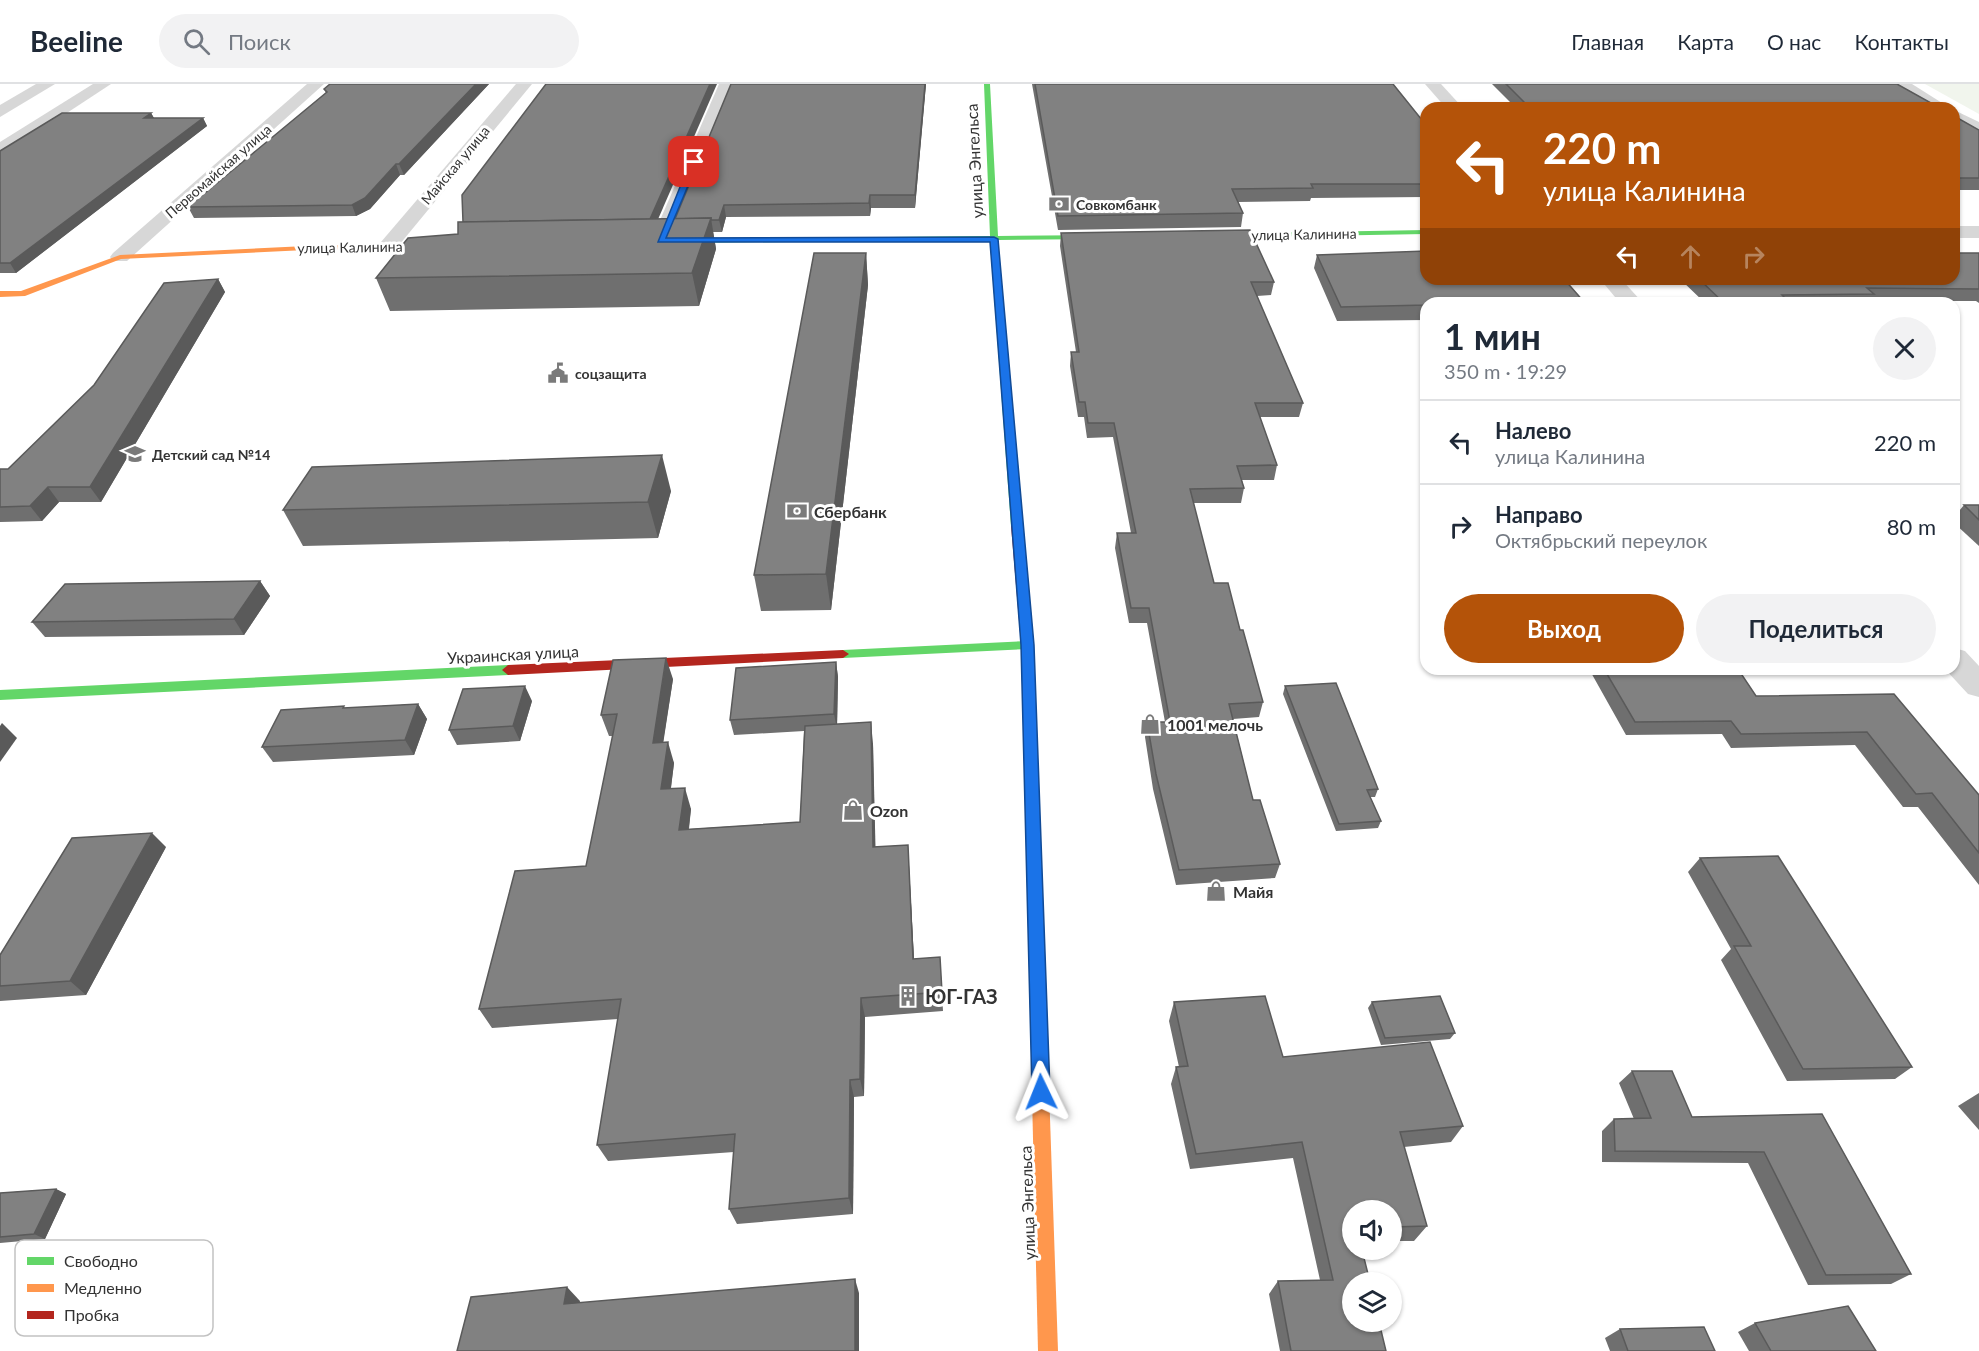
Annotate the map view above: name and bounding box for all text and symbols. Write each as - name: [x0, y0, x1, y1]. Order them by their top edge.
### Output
- search box: [159, 14, 579, 68]
- text: Beeline: [30, 24, 123, 58]
- icon: search: [180, 25, 213, 58]
- text: Поиск: [228, 28, 291, 55]
- text: Главная: [1571, 29, 1644, 54]
- text: Карта: [1677, 29, 1734, 54]
- text: О нас: [1767, 29, 1821, 54]
- text: Контакты: [1854, 29, 1949, 54]
- street label: улица Энгельса: [962, 103, 986, 219]
- street label: Первомайская улица: [162, 120, 274, 222]
- street label: Майская улица: [417, 122, 493, 208]
- text: 220 m: [1543, 123, 1661, 173]
- icon: left: [1444, 126, 1522, 204]
- pin: [668, 136, 719, 187]
- icon: arrive: [677, 145, 710, 178]
- text: улица Калинина: [1543, 174, 1746, 207]
- bank icon: Совкомбанк: [1047, 192, 1071, 216]
- place label: Совкомбанк: [1076, 196, 1157, 213]
- street label: улица Калинина: [1251, 225, 1357, 243]
- street label: улица Калинина: [297, 238, 403, 256]
- icon: left: [1611, 240, 1644, 273]
- icon: ahead: [1674, 240, 1707, 273]
- icon: right: [1737, 240, 1770, 273]
- text: 1 мин: [1444, 314, 1541, 358]
- button: close: [1873, 317, 1936, 380]
- text: 350 m · 19:29: [1444, 359, 1567, 383]
- public building icon: соцзащита: [546, 361, 570, 385]
- place label: соцзащита: [575, 365, 647, 382]
- text: Налево: [1495, 417, 1571, 444]
- icon: left: [1444, 426, 1477, 459]
- text: 220 m: [1874, 429, 1936, 456]
- school or university icon: Детский сад №14: [123, 442, 147, 466]
- text: улица Калинина: [1495, 444, 1645, 468]
- place label: Детский сад №14: [152, 446, 270, 463]
- bank icon: Сбербанк: [785, 499, 809, 523]
- text: Направо: [1495, 501, 1583, 528]
- place label: Сбербанк: [814, 502, 887, 521]
- icon: right: [1444, 510, 1477, 543]
- text: 80 m: [1887, 513, 1936, 540]
- text: Октябрьский переулок: [1495, 528, 1707, 552]
- button: Выход: [1444, 594, 1684, 663]
- button: Поделиться: [1696, 594, 1936, 663]
- street label: Украинская улица: [447, 641, 579, 667]
- shop icon: 1001 мелочь: [1138, 712, 1162, 736]
- place label: 1001 мелочь: [1167, 715, 1263, 734]
- shop icon: Ozon: [841, 798, 865, 822]
- place label: Ozon: [870, 801, 908, 820]
- shop icon: Майя: [1204, 879, 1228, 903]
- place label: Майя: [1233, 882, 1273, 901]
- building icon: ЮГ-ГАЗ: [896, 984, 920, 1008]
- place label: ЮГ-ГАЗ: [925, 984, 998, 1008]
- position arrow: [1009, 1060, 1073, 1124]
- street label: улица Энгельса: [1016, 1145, 1038, 1261]
- map controls: [1342, 1200, 1402, 1332]
- button: sound: [1342, 1200, 1402, 1260]
- legend: [15, 1240, 213, 1336]
- text: Свободно: [64, 1251, 138, 1270]
- button: layers: [1342, 1272, 1402, 1332]
- text: Медленно: [64, 1278, 142, 1297]
- text: Пробка: [64, 1305, 119, 1324]

